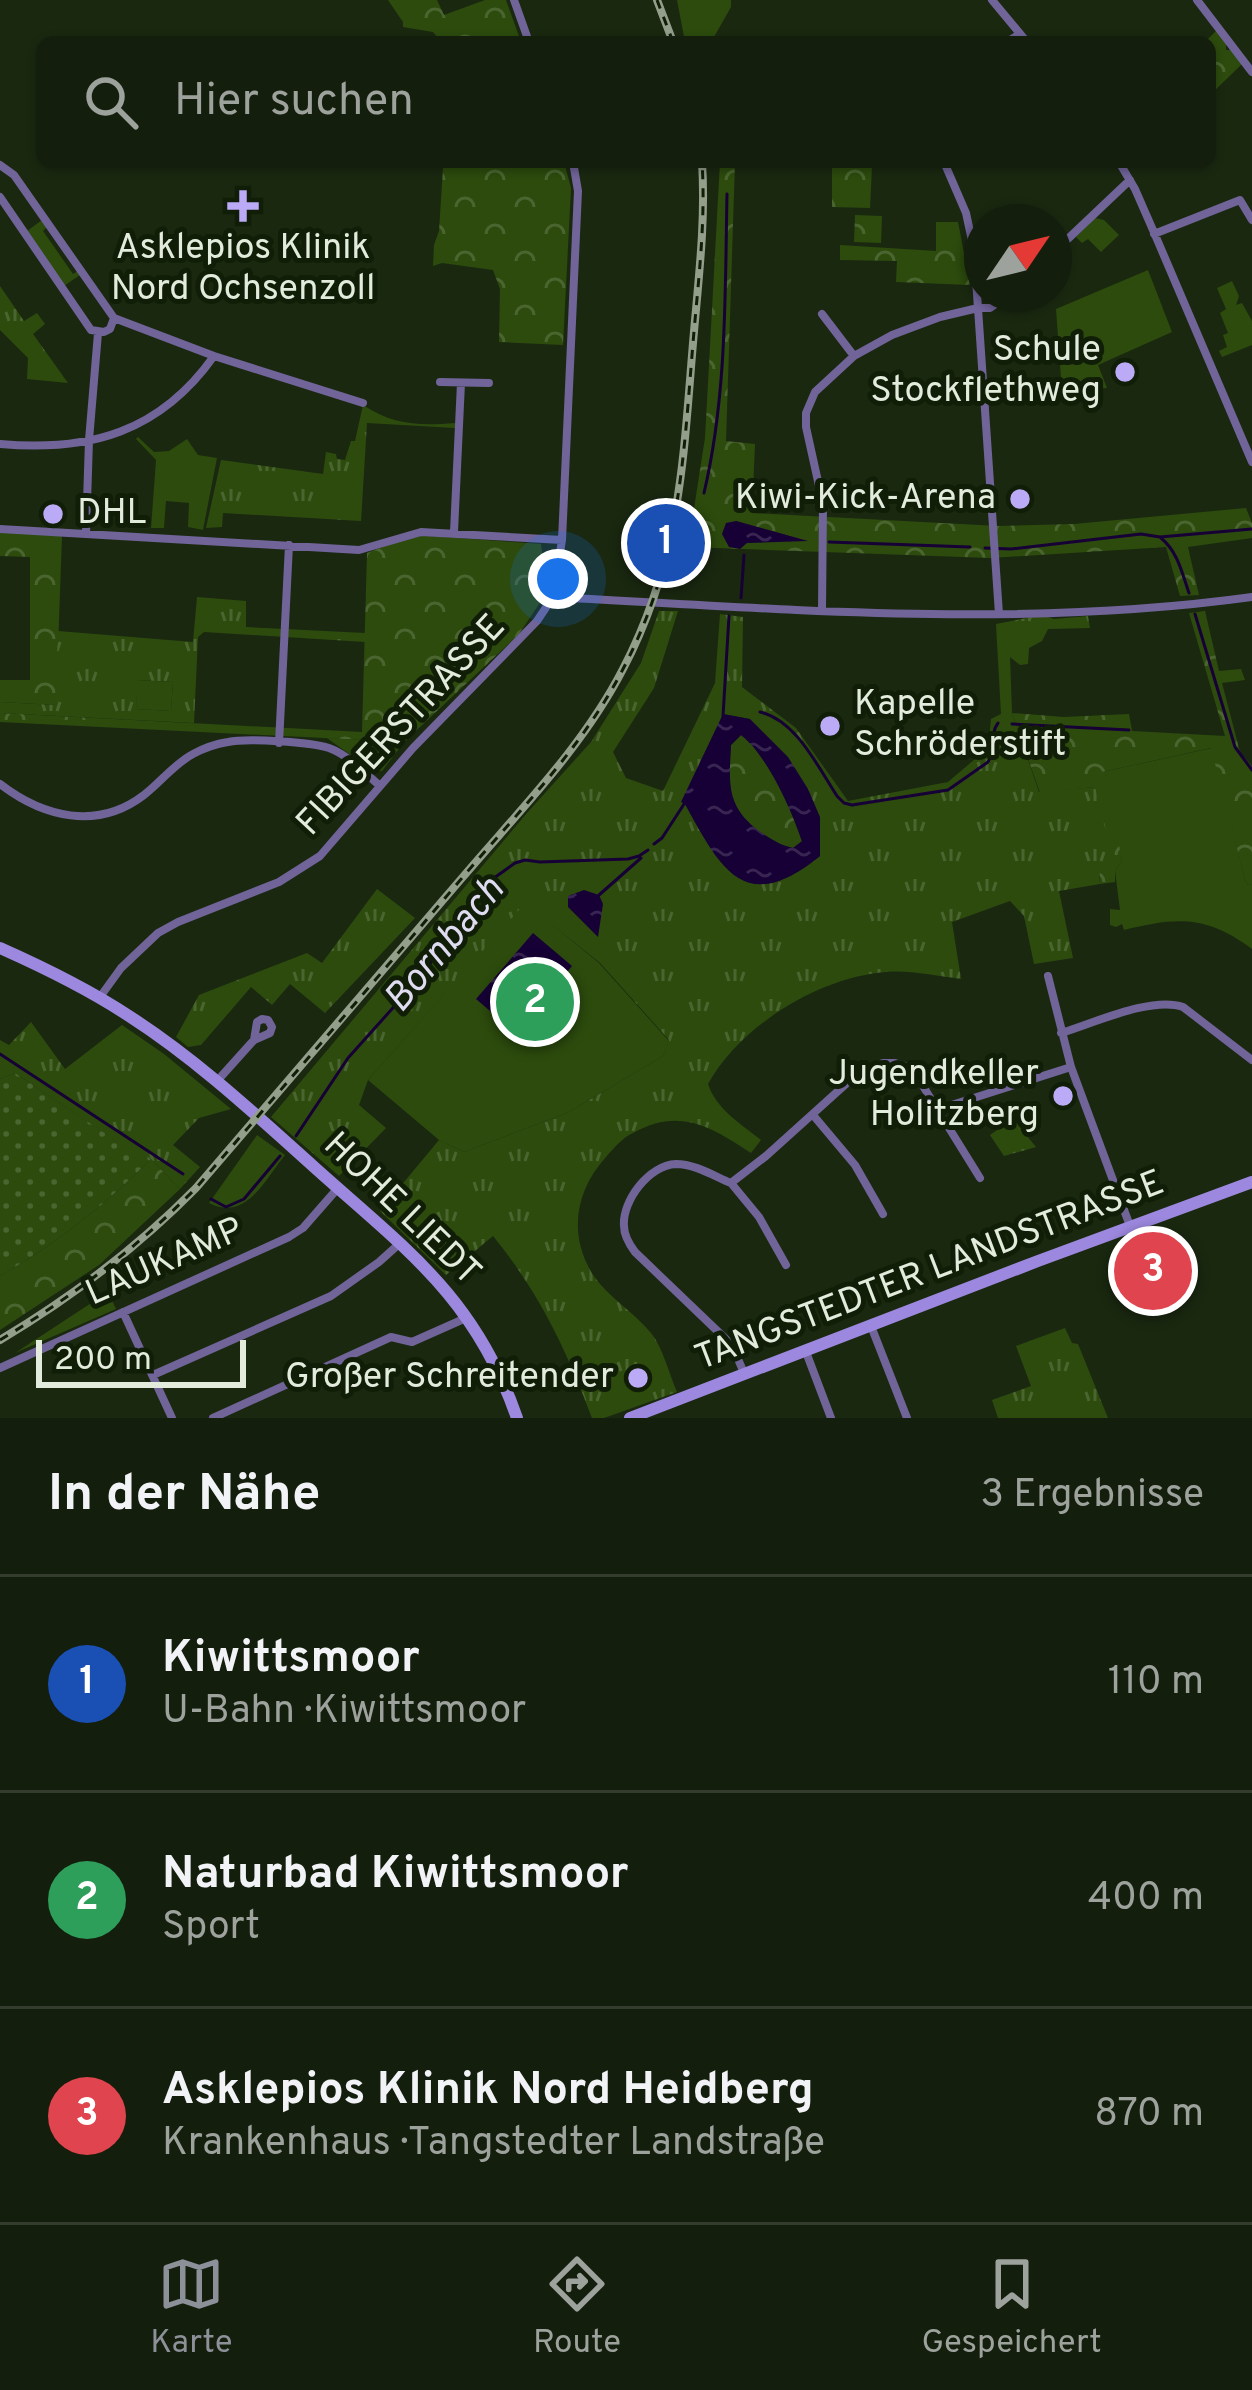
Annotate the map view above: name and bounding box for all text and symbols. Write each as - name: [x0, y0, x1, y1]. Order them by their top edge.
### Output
- search box: [36, 36, 1216, 168]
- icon: search: [78, 69, 144, 135]
- text: Hier suchen: [174, 74, 414, 131]
- marker: Asklepios Klinik Nord Ochsenzoll: [227, 190, 259, 222]
- north arrow: [964, 204, 1072, 312]
- place label: Asklepios Klinik Nord Ochsenzoll: [111, 226, 375, 313]
- place label: Schule Stockflethweg: [870, 328, 1101, 415]
- marker: Schule Stockflethweg: [1112, 359, 1138, 385]
- place label: Kiwi-Kick-Arena: [735, 476, 996, 522]
- marker: Kiwi-Kick-Arena: [1007, 486, 1033, 512]
- place label: DHL: [77, 491, 147, 537]
- pin: 1: [627, 498, 705, 588]
- marker: DHL: [40, 501, 66, 527]
- your location: [528, 549, 588, 609]
- street label: FIBIGERSTRASSE: [287, 606, 517, 846]
- place label: Kapelle Schröderstift: [854, 682, 1066, 769]
- marker: Kapelle Schröderstift: [817, 713, 843, 739]
- water label: Bornbach: [375, 868, 517, 1024]
- pin: 2: [496, 957, 574, 1047]
- place label: Jugendkeller Holitzberg: [828, 1052, 1039, 1139]
- marker: Jugendkeller Holitzberg: [1050, 1083, 1076, 1109]
- street label: HOHE LIEDT: [312, 1123, 490, 1297]
- street label: TANGSTEDTER LANDSTRASSE: [689, 1161, 1171, 1383]
- street label: LAUKAMP: [79, 1208, 251, 1318]
- pin: 3: [1114, 1226, 1192, 1316]
- scale bar: [36, 1334, 246, 1387]
- text: 200 m: [54, 1340, 152, 1382]
- place label: Großer Schreitender: [285, 1355, 614, 1401]
- marker: Großer Schreitender: [625, 1365, 651, 1391]
- text: In der Nähe: [48, 1464, 320, 1529]
- text: 3 Ergebnisse: [980, 1472, 1204, 1521]
- text: Kiwittsmoor: [162, 1631, 420, 1688]
- text: 1: [79, 1659, 95, 1708]
- text: 110 m: [1108, 1659, 1204, 1708]
- text: U-Bahn · Kiwittsmoor: [162, 1688, 526, 1737]
- text: Naturbad Kiwittsmoor: [162, 1847, 629, 1904]
- text: 2: [75, 1875, 99, 1924]
- text: 400 m: [1088, 1875, 1204, 1924]
- text: Sport: [162, 1904, 260, 1953]
- text: Asklepios Klinik Nord Heidberg: [162, 2063, 814, 2120]
- text: 3: [75, 2091, 99, 2140]
- text: 870 m: [1094, 2091, 1204, 2140]
- text: Krankenhaus · Tangstedter Landstraße: [162, 2120, 825, 2169]
- tab: Karte: [150, 2251, 233, 2365]
- tab: Route: [533, 2251, 621, 2365]
- tab: Gespeichert: [921, 2251, 1102, 2365]

